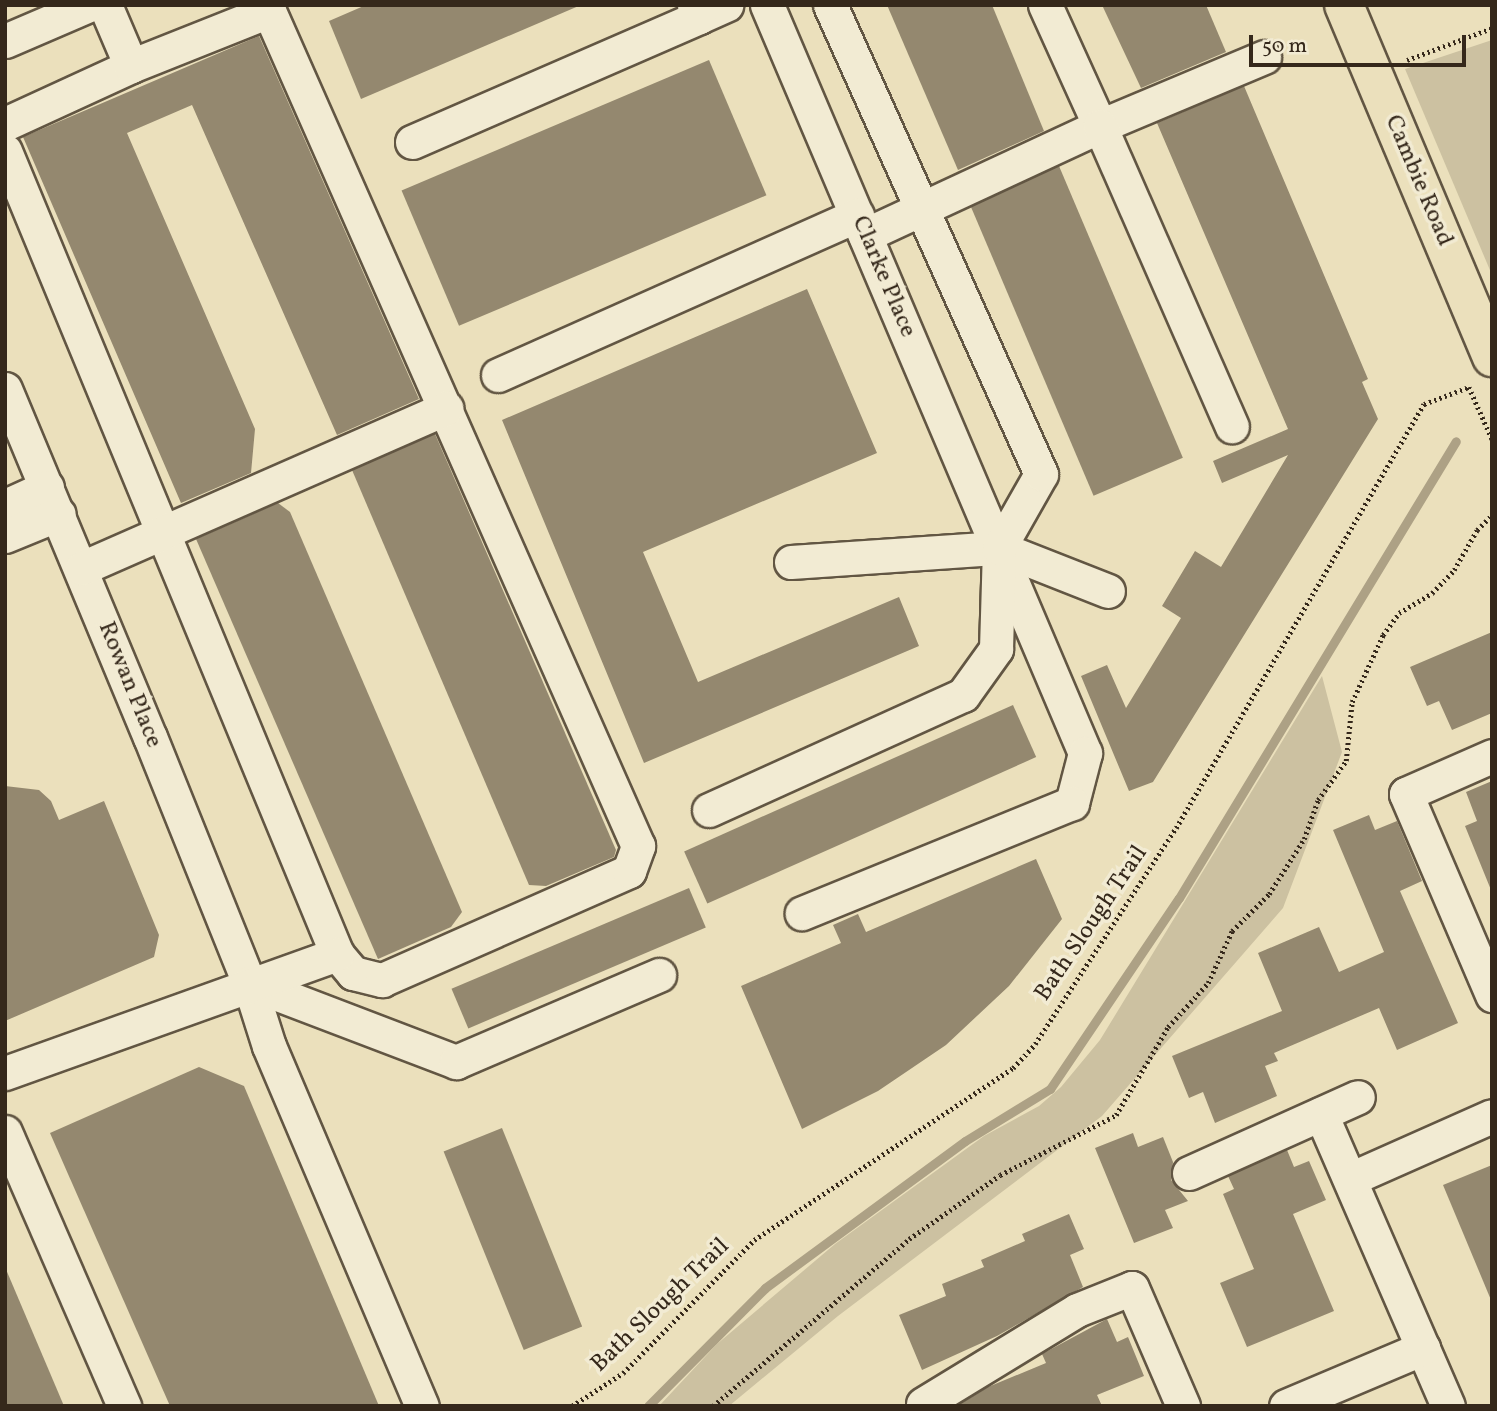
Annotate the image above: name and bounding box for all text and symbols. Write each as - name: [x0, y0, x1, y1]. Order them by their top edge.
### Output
- scale bar: [1252, 21, 1469, 65]
- text: 50 m: [1262, 32, 1307, 61]
- street label: Cambie Road: [1377, 111, 1459, 251]
- street label: Clarke Place: [845, 212, 921, 342]
- street label: Rowan Place: [91, 618, 167, 752]
- street label: Bath Slough Trail: [1029, 841, 1155, 1007]
- street label: Bath Slough Trail: [586, 1233, 736, 1379]

